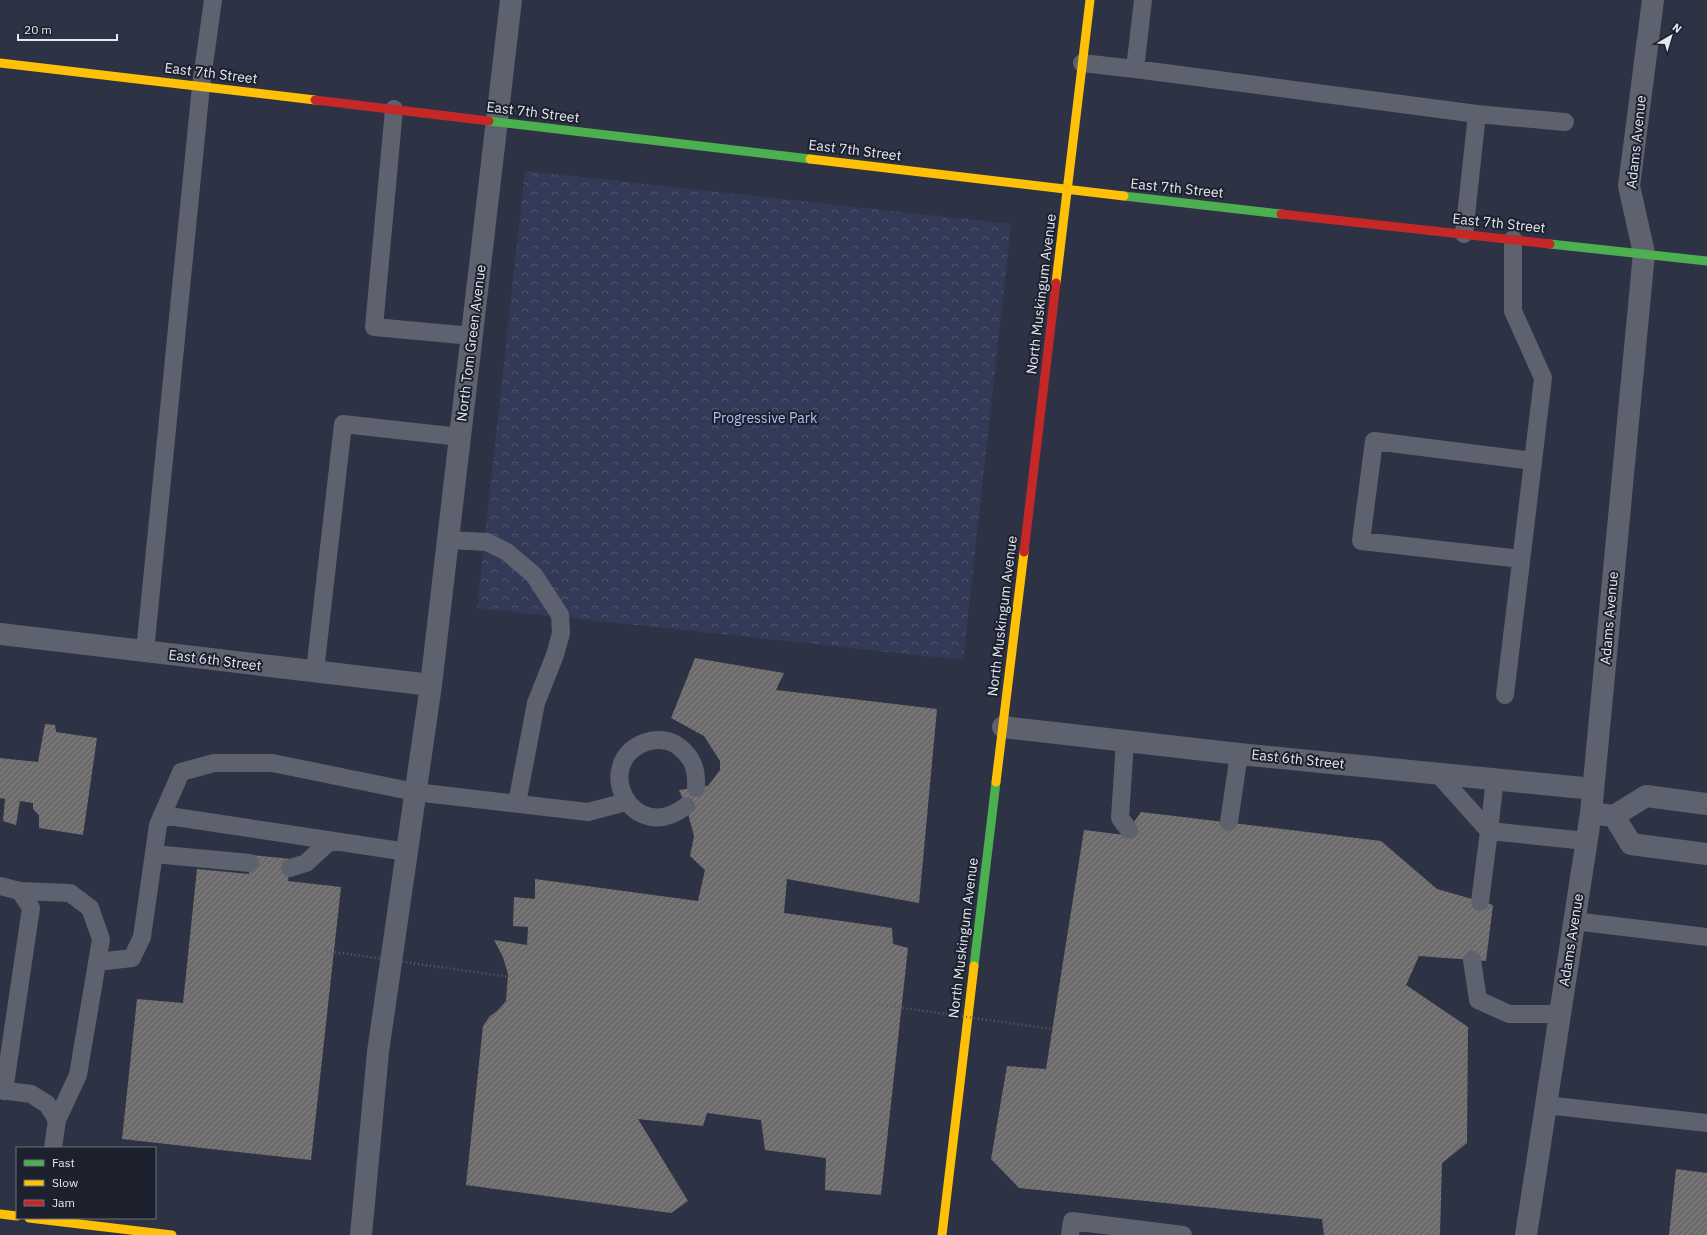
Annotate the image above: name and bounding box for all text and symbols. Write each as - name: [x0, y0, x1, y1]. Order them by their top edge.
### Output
- scale bar: [18, 16, 117, 42]
- north arrow: [1651, 16, 1691, 56]
- text: N: [1670, 20, 1685, 36]
- text: 20 m: [24, 22, 52, 37]
- street label: East 7th Street: [163, 58, 259, 88]
- street label: Adams Avenue: [1622, 94, 1650, 190]
- street label: East 7th Street: [485, 97, 581, 127]
- street label: East 7th Street: [807, 135, 903, 165]
- street label: East 7th Street: [1130, 174, 1225, 202]
- street label: East 7th Street: [1452, 209, 1547, 237]
- street label: North Muskingum Avenue: [1022, 212, 1060, 375]
- street label: North Tom Green Avenue: [452, 263, 490, 422]
- park label: Progressive Park: [713, 409, 818, 427]
- street label: North Muskingum Avenue: [983, 534, 1021, 697]
- street label: Adams Avenue: [1596, 570, 1622, 665]
- street label: East 6th Street: [167, 645, 263, 675]
- street label: East 6th Street: [1251, 745, 1346, 773]
- street label: North Muskingum Avenue: [944, 856, 982, 1019]
- street label: Adams Avenue: [1555, 892, 1587, 988]
- legend: [16, 1147, 156, 1219]
- text: Fast: [52, 1155, 75, 1170]
- text: Slow: [52, 1175, 78, 1190]
- text: Jam: [52, 1195, 75, 1210]

